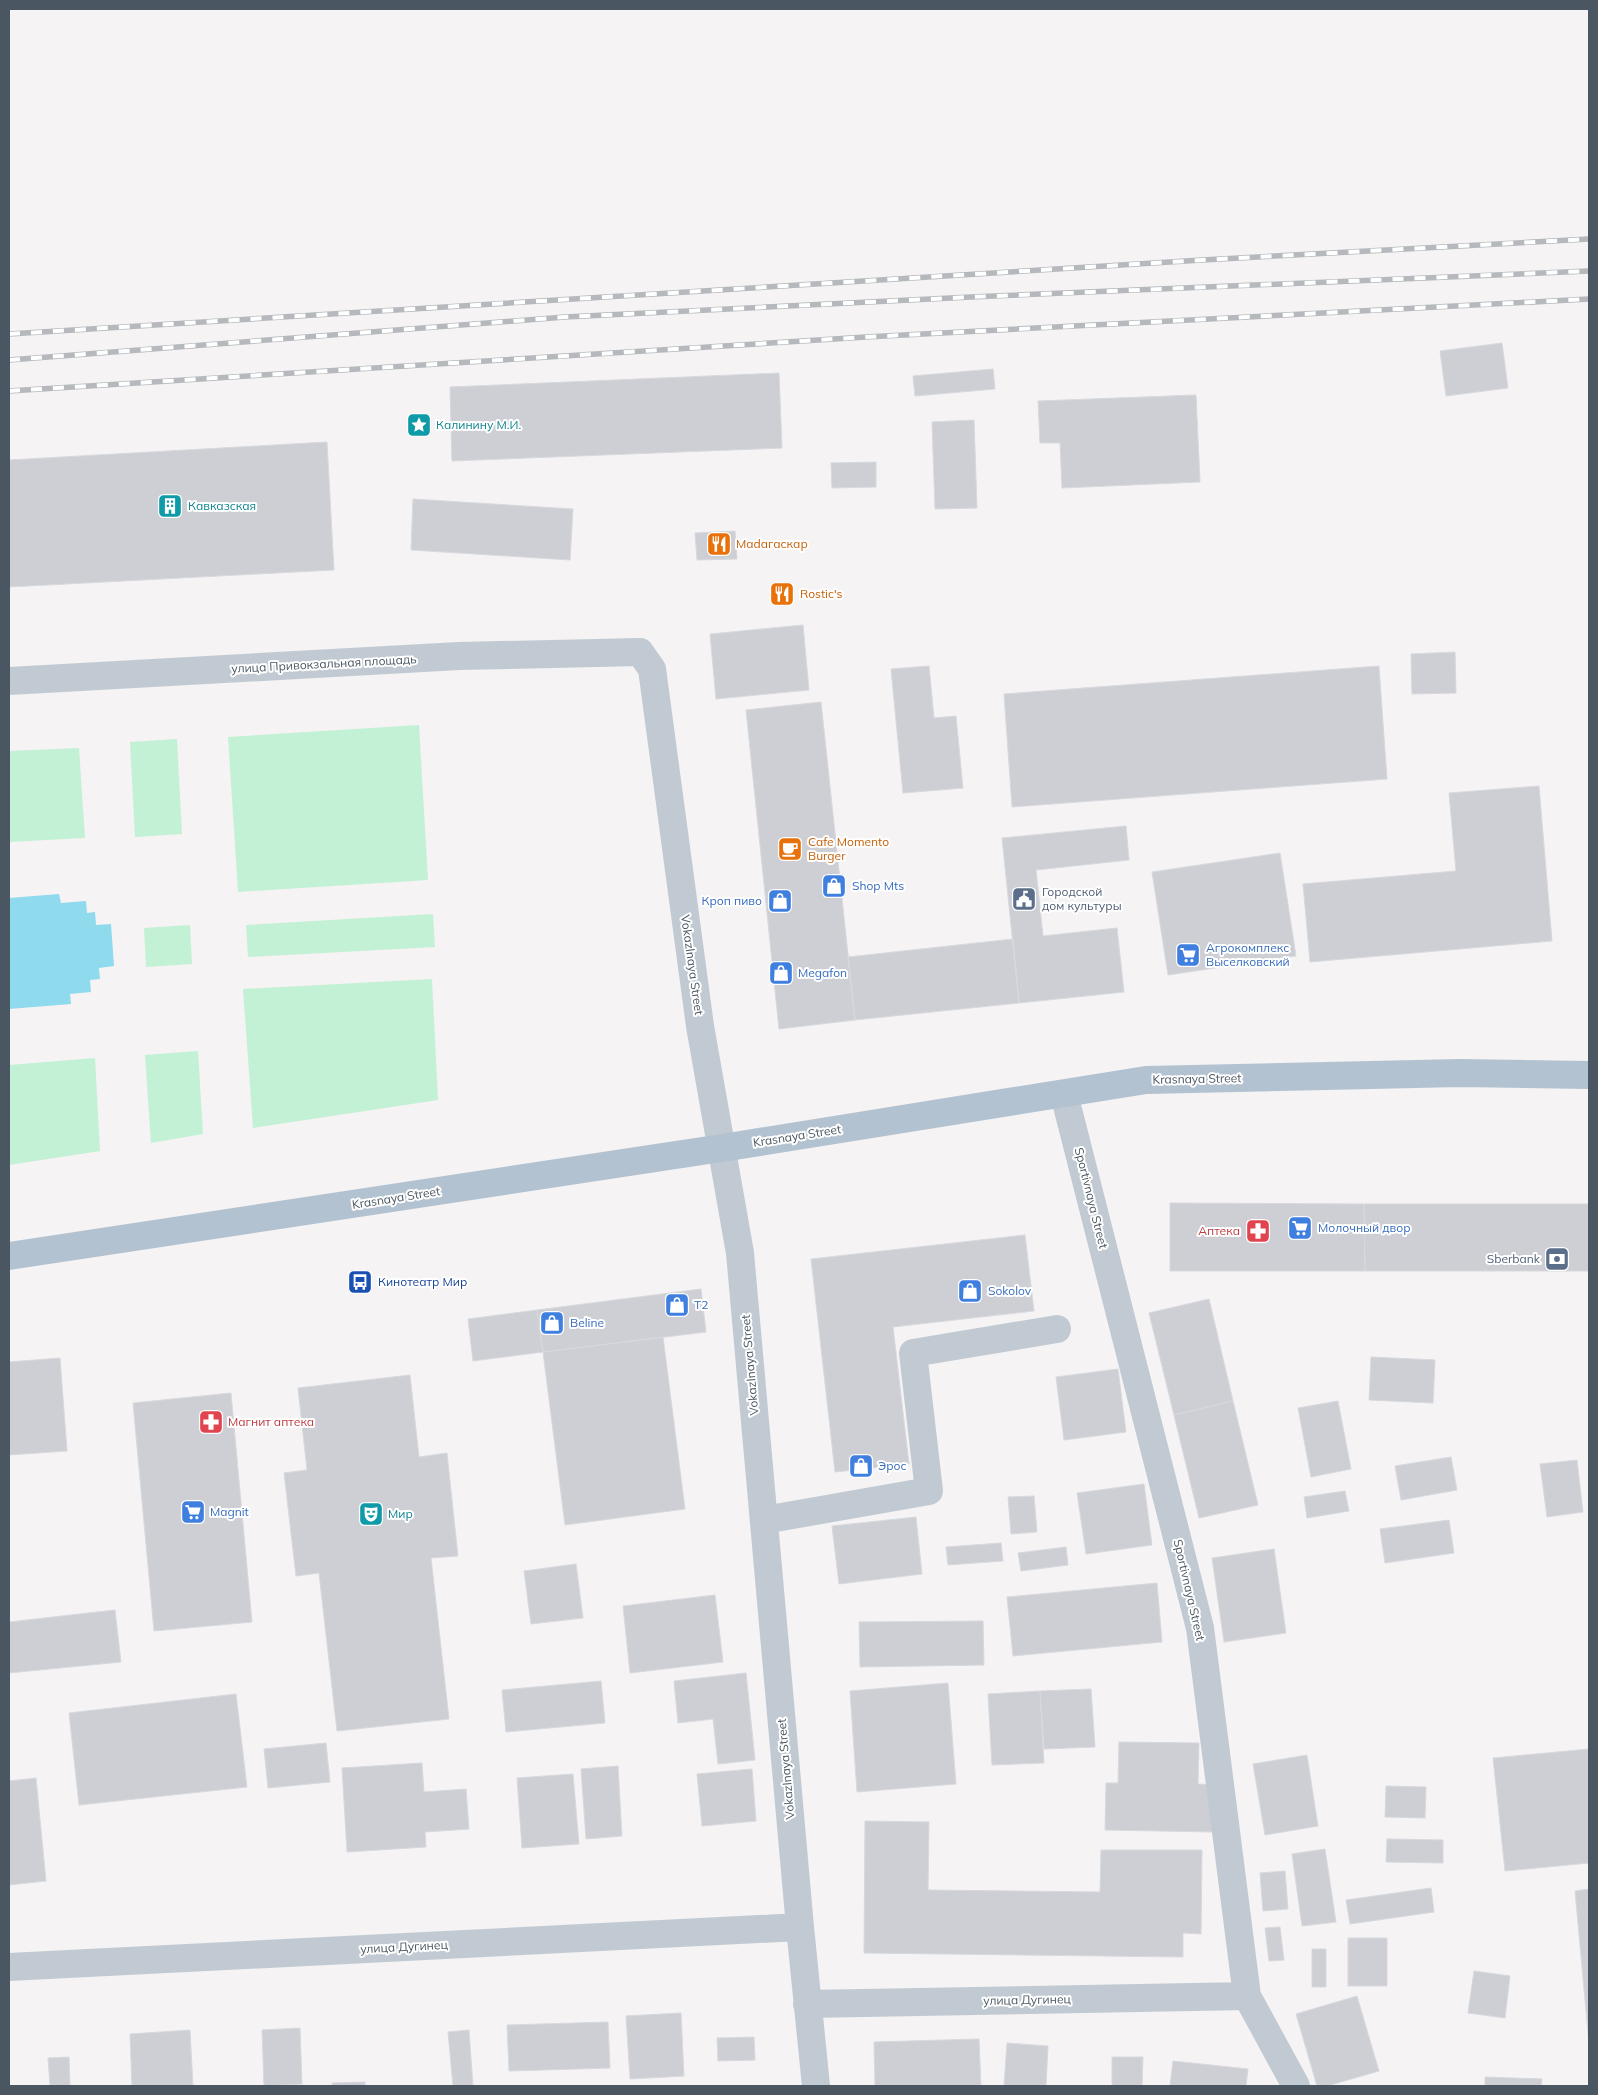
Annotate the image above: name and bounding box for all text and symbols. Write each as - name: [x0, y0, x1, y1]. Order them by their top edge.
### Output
- place icon: Калинину М.И.: [406, 412, 432, 438]
- place label: Калинину М.И.: [436, 417, 521, 432]
- building icon: Кавказская: [157, 493, 183, 519]
- place label: Кавказская: [188, 498, 256, 513]
- restaurant icon: Madaгаскар: [706, 531, 732, 557]
- place label: Madaгаскар: [736, 536, 808, 551]
- restaurant icon: Rostic's: [769, 581, 795, 607]
- place label: Rostic's: [800, 586, 843, 601]
- street label: улица Привокзальная площадь: [231, 651, 417, 676]
- place label: Cafe Momento Burger: [808, 834, 889, 863]
- cafe icon: Cafe Momento Burger: [777, 836, 803, 862]
- shop icon: Shop Mts: [821, 873, 847, 899]
- place label: Shop Mts: [852, 878, 904, 893]
- place label: Городской дом культуры: [1042, 884, 1122, 913]
- public building icon: Городской дом культуры: [1011, 886, 1037, 912]
- shop icon: Кроп пиво: [767, 888, 793, 914]
- place label: Кроп пиво: [702, 893, 762, 908]
- street label: Vokazlnaya Street: [678, 914, 707, 1016]
- place label: Агрокомплекс Выселковский: [1206, 940, 1290, 969]
- supermarket icon: Агрокомплекс Выселковский: [1175, 942, 1201, 968]
- shop icon: Megafon: [768, 960, 794, 986]
- place label: Megafon: [798, 965, 847, 980]
- street label: Krasnaya Street: [1152, 1070, 1242, 1087]
- street label: Krasnaya Street: [752, 1121, 842, 1150]
- street label: Sportivnaya Street: [1072, 1146, 1111, 1250]
- street label: Krasnaya Street: [351, 1183, 441, 1212]
- supermarket icon: Молочный двор: [1287, 1215, 1313, 1241]
- pharmacy icon: Аптека: [1245, 1218, 1271, 1244]
- place label: Молочный двор: [1318, 1220, 1411, 1235]
- place label: Аптека: [1198, 1223, 1240, 1238]
- bank icon: Sberbank: [1544, 1246, 1570, 1272]
- place label: Sberbank: [1487, 1251, 1541, 1266]
- bus stop icon: Кинотеатр Мир: [347, 1269, 373, 1295]
- place label: Кинотеатр Мир: [378, 1274, 467, 1289]
- shop icon: Sokolov: [957, 1278, 983, 1304]
- place label: Sokolov: [988, 1283, 1032, 1298]
- shop icon: T2: [664, 1292, 690, 1318]
- place label: T2: [694, 1297, 708, 1312]
- shop icon: Beline: [539, 1310, 565, 1336]
- street label: Vokazlnaya Street: [738, 1314, 761, 1416]
- place label: Beline: [570, 1315, 604, 1330]
- pharmacy icon: Магнит аптека: [198, 1409, 224, 1435]
- place label: Магнит аптека: [228, 1414, 314, 1429]
- shop icon: Эрос: [848, 1453, 874, 1479]
- place label: Эрос: [878, 1458, 907, 1473]
- supermarket icon: Magnit: [180, 1499, 206, 1525]
- theatre icon: Мир: [358, 1501, 384, 1527]
- place label: Magnit: [210, 1504, 249, 1519]
- place label: Мир: [388, 1506, 413, 1521]
- street label: Sportivnaya Street: [1171, 1538, 1208, 1642]
- street label: Vokazlnaya Street: [774, 1718, 797, 1820]
- street label: улица Дугинец: [360, 1937, 448, 1956]
- street label: улица Дугинец: [983, 1991, 1071, 2008]

